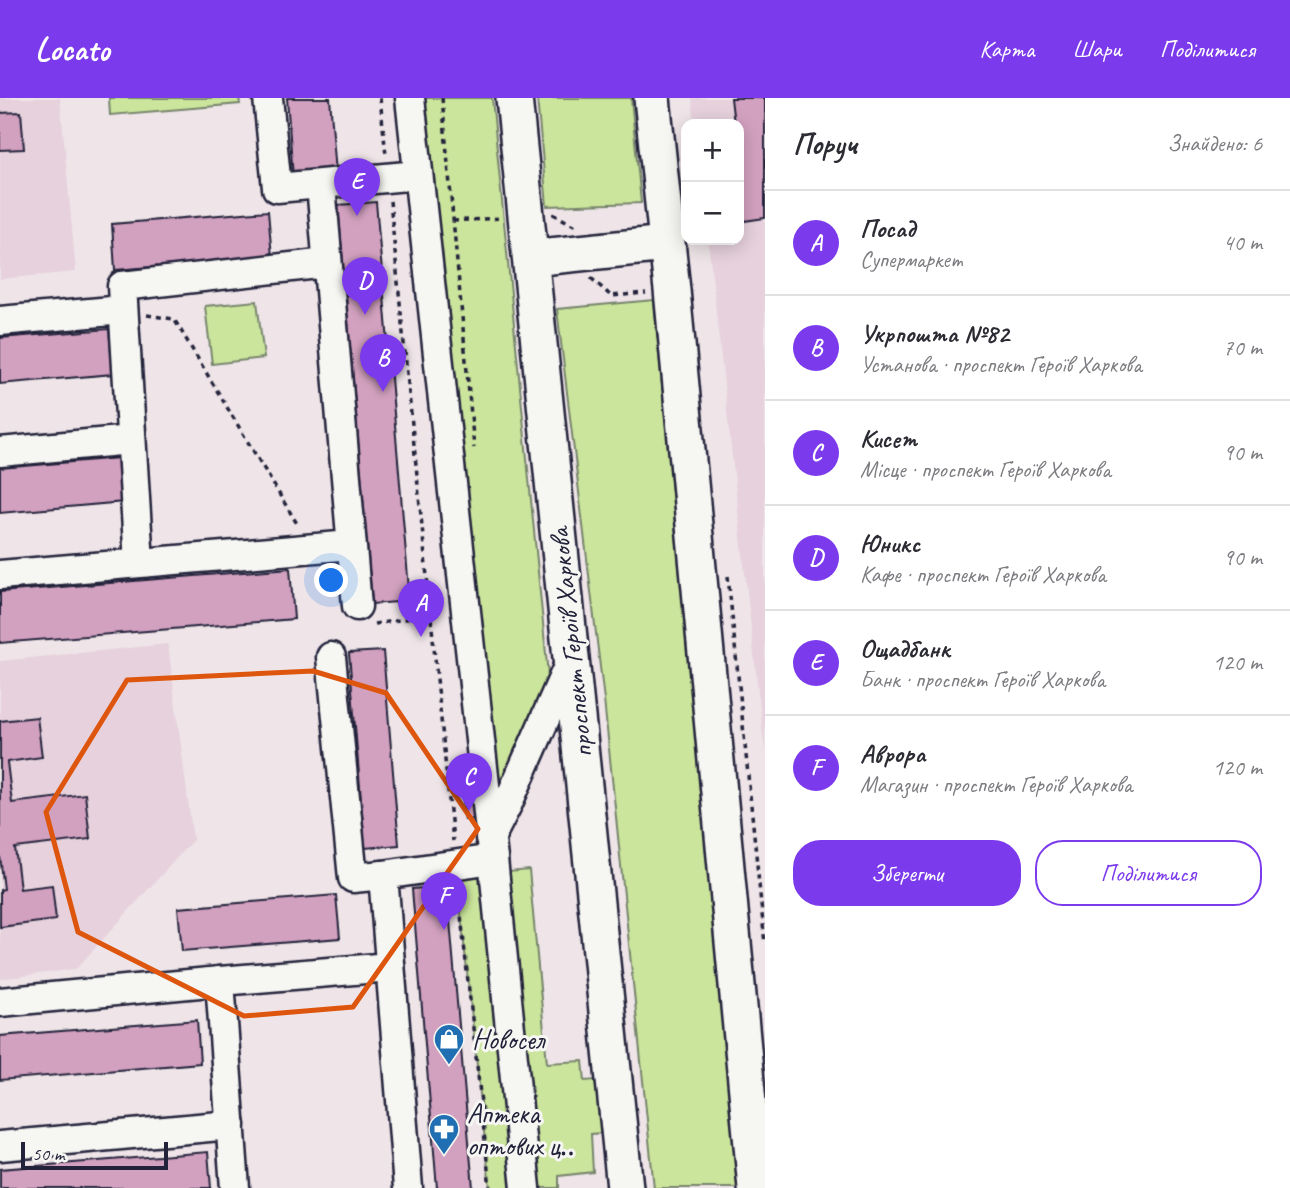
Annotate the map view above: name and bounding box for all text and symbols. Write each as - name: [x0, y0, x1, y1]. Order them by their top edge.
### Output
- text: Locato: [35, 28, 109, 70]
- text: Карта: [979, 34, 1034, 64]
- text: Шари: [1072, 34, 1122, 64]
- text: Поділитися: [1160, 34, 1255, 64]
- map controls: [681, 119, 744, 245]
- button: +: [681, 119, 744, 182]
- text: Поруч: [793, 125, 857, 163]
- text: Знайдено: 6: [1167, 129, 1262, 158]
- pin: E: [334, 158, 380, 216]
- button: −: [681, 182, 744, 245]
- text: Посад: [860, 212, 915, 245]
- text: A: [810, 228, 822, 257]
- text: 40 m: [1223, 228, 1262, 257]
- text: Супермаркет: [860, 245, 963, 274]
- pin: D: [342, 257, 388, 315]
- text: Укрпошта №82: [860, 317, 1009, 350]
- text: B: [810, 333, 822, 362]
- text: 70 m: [1223, 333, 1262, 362]
- pin: B: [360, 334, 406, 392]
- text: Установа · проспект Героїв Харкова: [860, 350, 1142, 379]
- text: Кисет: [860, 422, 917, 455]
- text: C: [811, 438, 821, 467]
- text: 90 m: [1223, 438, 1262, 467]
- text: Місце · проспект Героїв Харкова: [860, 455, 1111, 484]
- street label: проспект Героїв Харкова: [541, 524, 600, 760]
- text: Юникс: [860, 527, 920, 560]
- text: D: [809, 543, 823, 572]
- text: 90 m: [1223, 543, 1262, 572]
- text: Кафе · проспект Героїв Харкова: [860, 560, 1106, 589]
- your location: [314, 563, 348, 597]
- pin: A: [398, 579, 444, 637]
- text: Ощадбанк: [860, 632, 950, 665]
- text: E: [810, 648, 822, 677]
- text: 120 m: [1213, 648, 1262, 677]
- text: Банк · проспект Героїв Харкова: [860, 665, 1105, 694]
- text: Аврора: [860, 737, 925, 770]
- pin: C: [446, 753, 492, 811]
- text: F: [811, 753, 821, 782]
- text: 120 m: [1213, 753, 1262, 782]
- text: Магазин · проспект Героїв Харкова: [860, 770, 1132, 799]
- button: Зберегти: [793, 840, 1021, 906]
- button: Поділитися: [1035, 840, 1262, 906]
- pin: F: [421, 872, 467, 930]
- shop icon: Новосел: [432, 1022, 466, 1066]
- place label: Новосел: [472, 1022, 546, 1057]
- place label: Аптека оптових ц‥: [467, 1096, 575, 1163]
- pharmacy icon: Аптека оптових ц‥: [427, 1112, 461, 1156]
- scale bar: [21, 1139, 168, 1171]
- text: 50 m: [32, 1142, 64, 1166]

